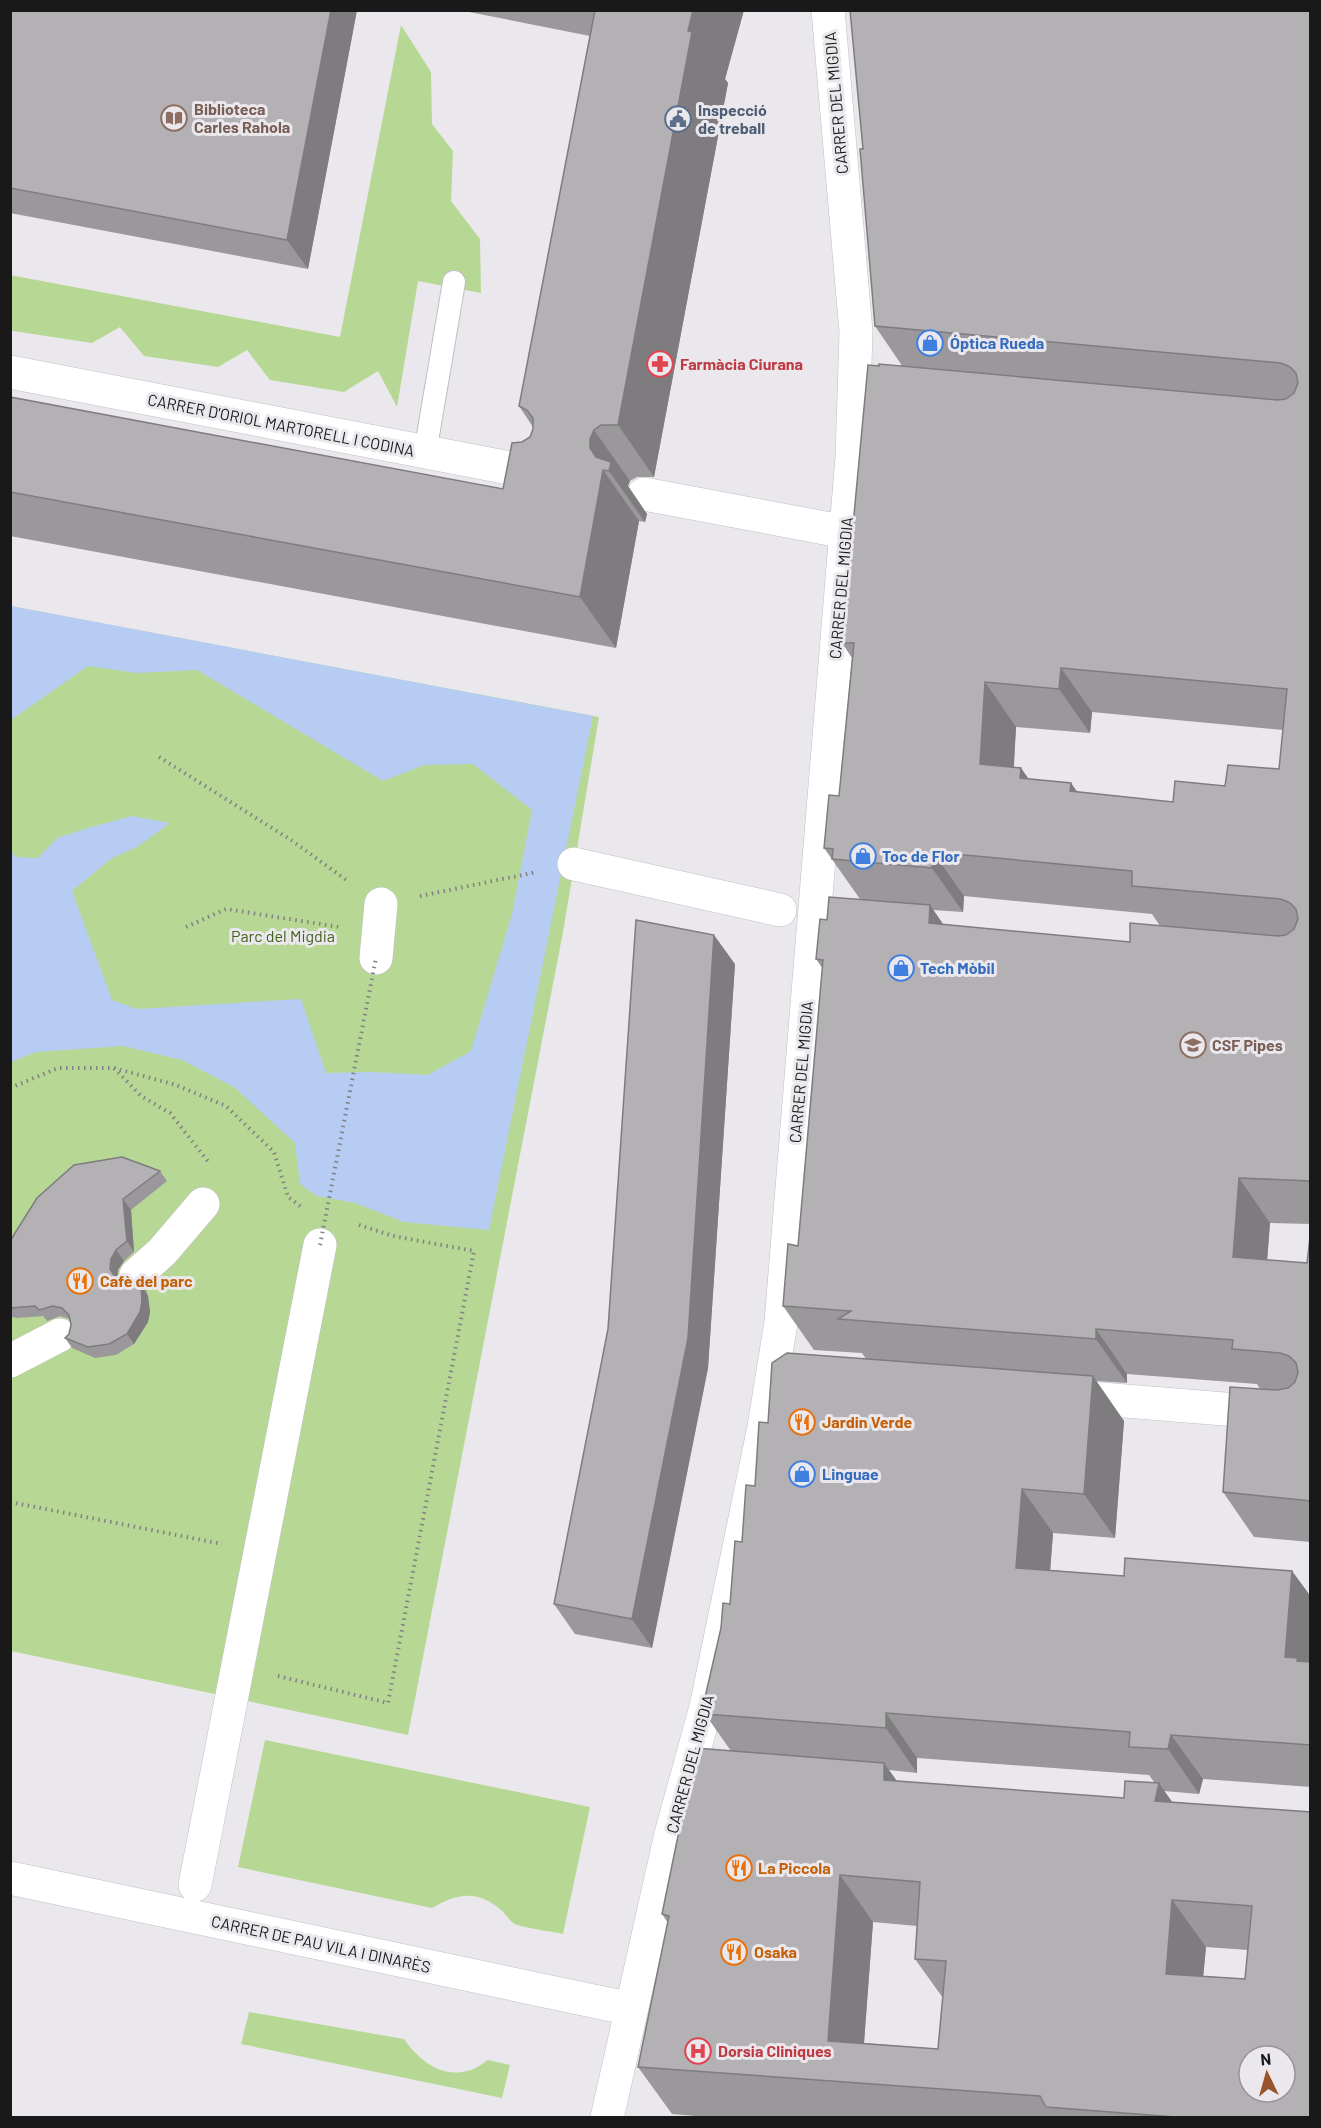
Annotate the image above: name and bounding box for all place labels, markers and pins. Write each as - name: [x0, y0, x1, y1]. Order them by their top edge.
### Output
- place label: Biblioteca Carles Rahola: [194, 99, 290, 136]
- place label: Inspecció de treball: [698, 100, 767, 137]
- library icon: Biblioteca Carles Rahola: [159, 103, 189, 133]
- public building icon: Inspecció de treball: [663, 104, 693, 134]
- shop icon: Óptica Rueda: [915, 328, 945, 358]
- place label: Óptica Rueda: [950, 333, 1044, 352]
- pharmacy icon: Farmàcia Ciurana: [645, 349, 675, 379]
- place label: Farmàcia Ciurana: [680, 354, 803, 373]
- shop icon: Toc de Flor: [848, 841, 878, 871]
- place label: Toc de Flor: [882, 846, 960, 865]
- shop icon: Tech Mòbil: [886, 953, 916, 983]
- place label: Tech Mòbil: [920, 958, 995, 977]
- school or university icon: CSF Pipes: [1178, 1030, 1208, 1060]
- place label: CSF Pipes: [1212, 1035, 1283, 1054]
- restaurant icon: Cafè del parc: [65, 1266, 95, 1296]
- place label: Cafè del parc: [100, 1271, 193, 1290]
- restaurant icon: Jardin Verde: [787, 1407, 817, 1437]
- place label: Jardin Verde: [822, 1412, 912, 1431]
- shop icon: Linguae: [787, 1459, 817, 1489]
- place label: Linguae: [822, 1464, 879, 1483]
- restaurant icon: La Piccola: [724, 1853, 754, 1883]
- place label: La Piccola: [758, 1858, 831, 1877]
- restaurant icon: Osaka: [719, 1937, 749, 1967]
- place label: Osaka: [754, 1942, 797, 1961]
- hospital icon: Dorsia Cliniques: [683, 2036, 713, 2066]
- place label: Dorsia Cliniques: [718, 2041, 832, 2060]

